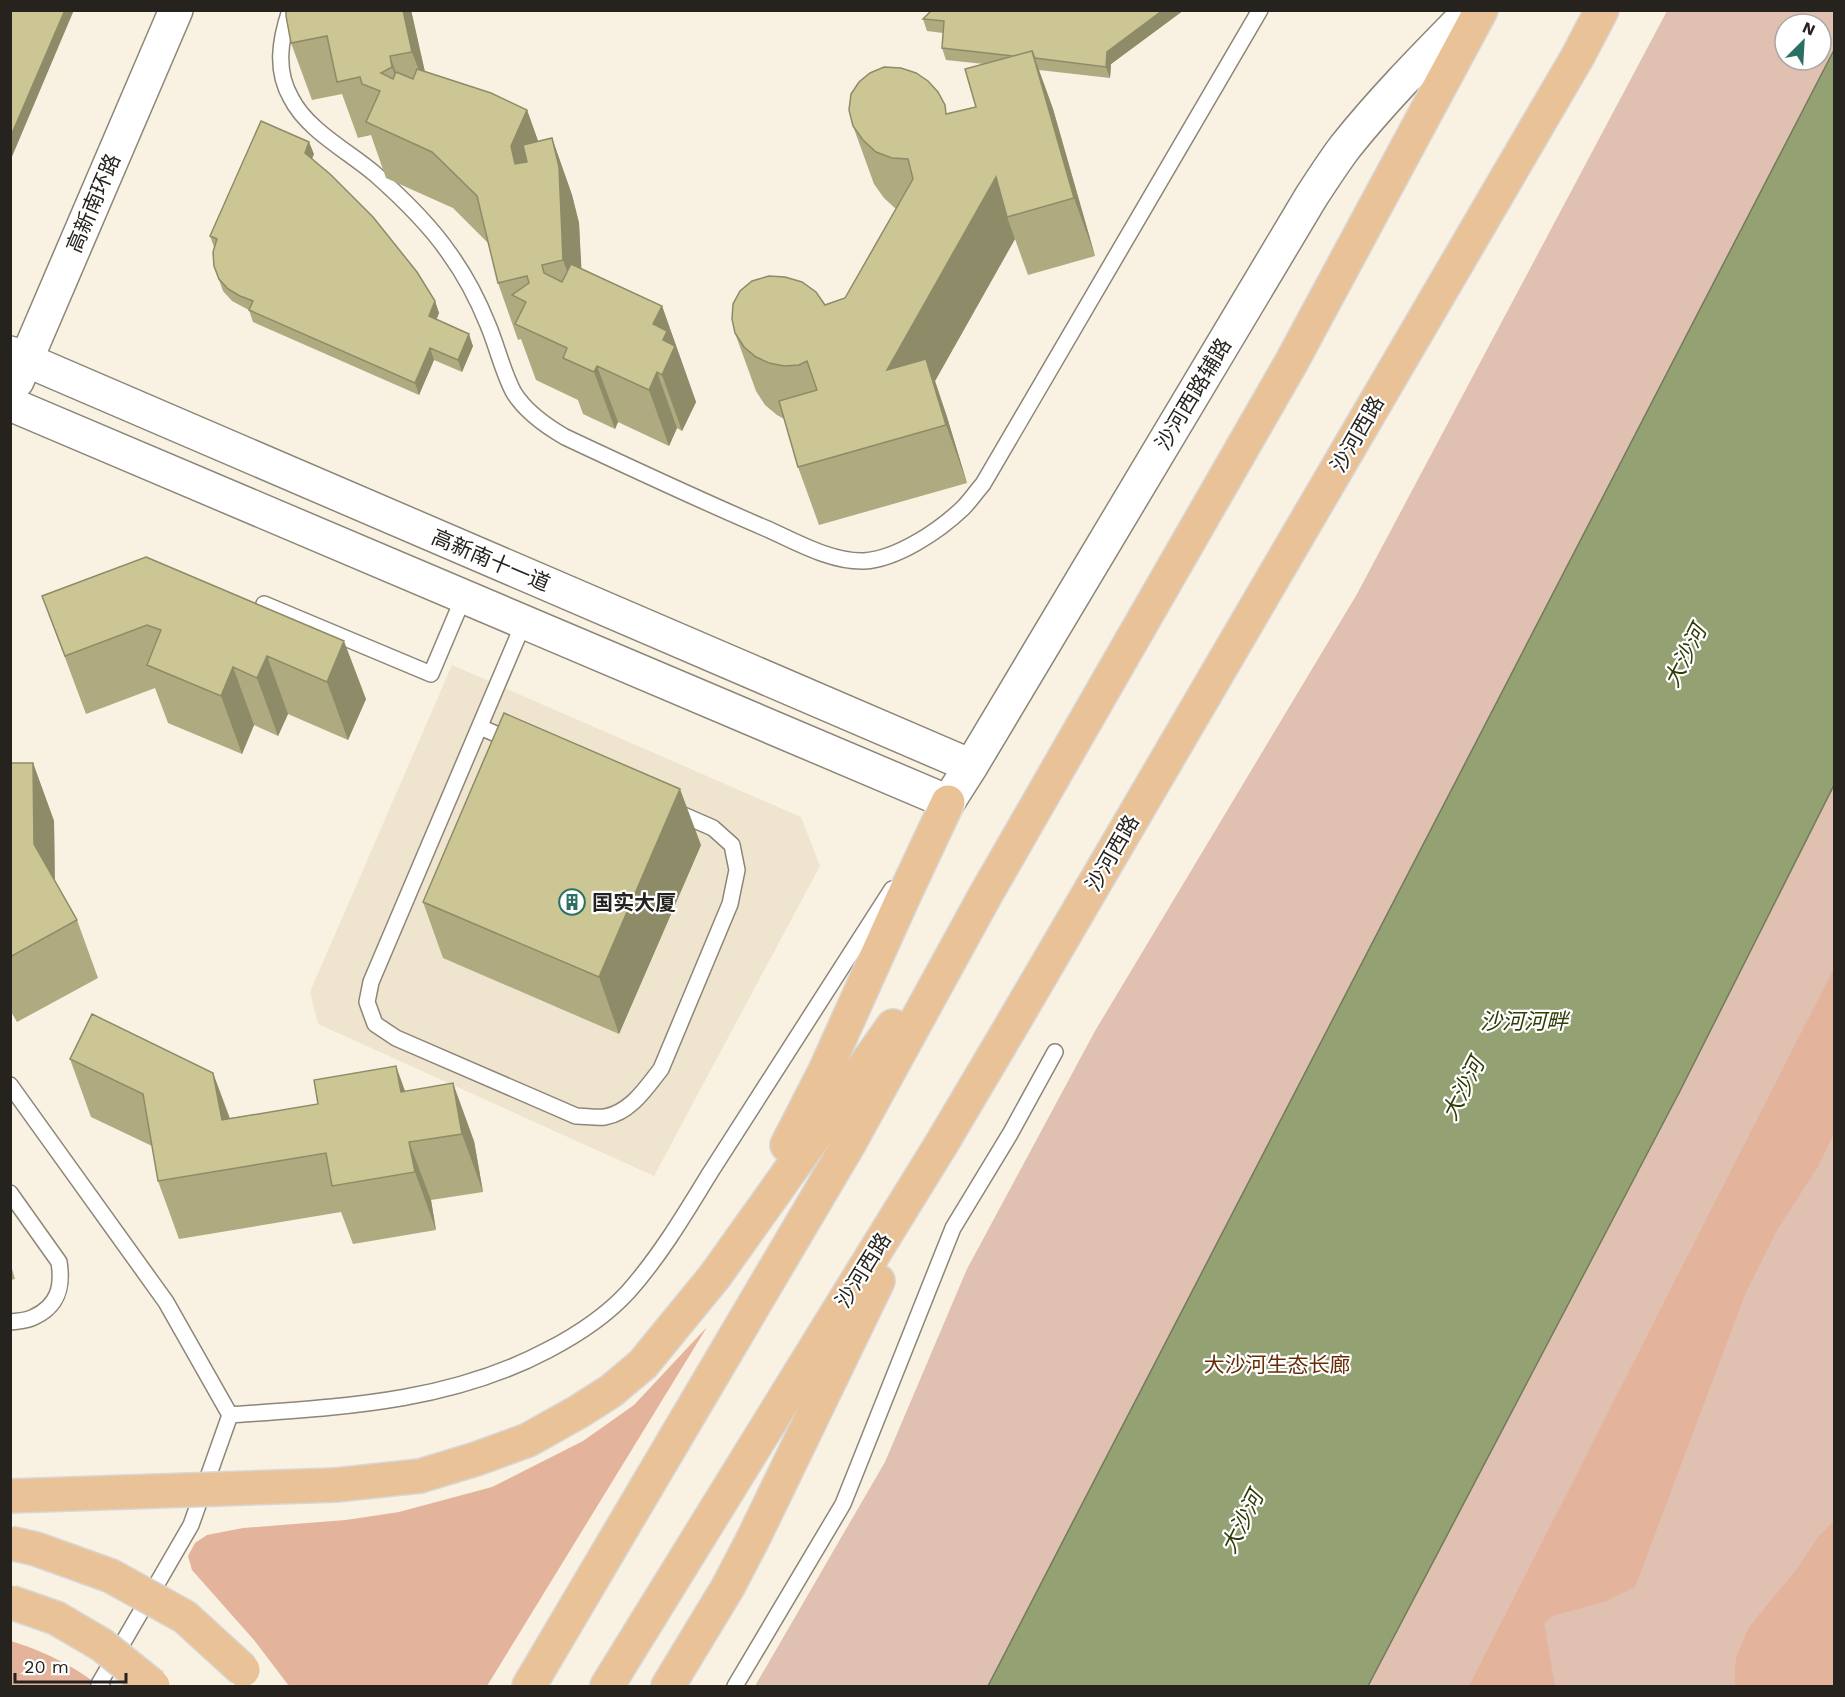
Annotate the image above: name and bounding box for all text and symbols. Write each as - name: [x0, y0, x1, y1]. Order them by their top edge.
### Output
- north arrow: [1773, 12, 1833, 72]
- text: N: [1800, 18, 1818, 40]
- street label: 高新南环路: [61, 150, 125, 256]
- street label: 沙河西路辅路: [1150, 334, 1236, 454]
- street label: 沙河西路: [1325, 391, 1389, 477]
- street label: 高新南十一道: [428, 524, 554, 596]
- water label: 大沙河: [1659, 617, 1713, 691]
- street label: 沙河西路: [1080, 810, 1144, 896]
- building icon: 国实大厦: [557, 887, 587, 917]
- place label: 国实大厦: [592, 890, 676, 915]
- water label: 沙河河畔: [1480, 1009, 1571, 1034]
- water label: 大沙河: [1437, 1050, 1491, 1124]
- street label: 沙河西路: [830, 1228, 896, 1312]
- park label: 大沙河生态长廊: [1204, 1352, 1351, 1377]
- water label: 大沙河: [1216, 1483, 1270, 1557]
- scale bar: [15, 1646, 126, 1684]
- text: 20 m: [24, 1656, 69, 1677]

